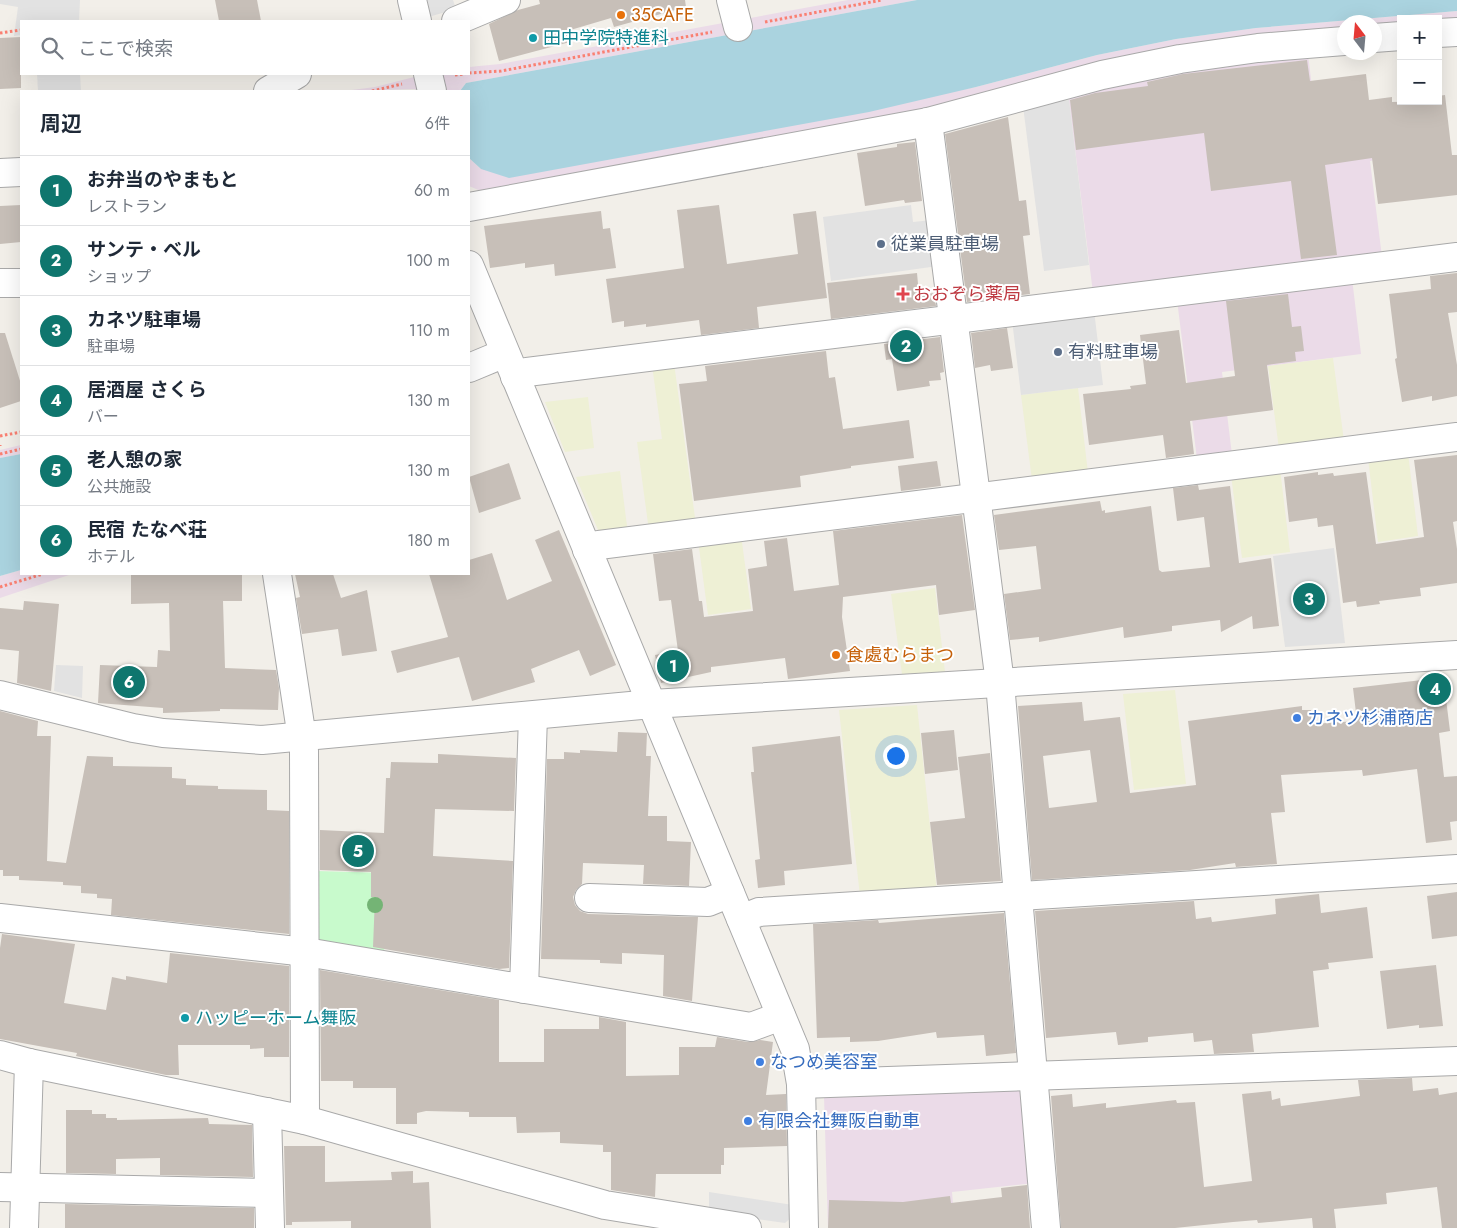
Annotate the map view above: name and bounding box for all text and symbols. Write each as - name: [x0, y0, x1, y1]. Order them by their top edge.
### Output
- place label: 35CAFE: [631, 2, 694, 28]
- marker: 35CAFE: [615, 9, 627, 21]
- north arrow: [1337, 15, 1382, 60]
- map controls: [1397, 15, 1442, 105]
- button: +: [1397, 15, 1442, 60]
- search box: [20, 20, 470, 75]
- place label: 田中学院特進科: [543, 25, 669, 51]
- marker: 田中学院特進科: [527, 32, 539, 44]
- icon: search: [38, 34, 66, 62]
- text: ここで検索: [78, 35, 173, 62]
- button: −: [1397, 60, 1442, 105]
- text: 周辺: [40, 109, 82, 139]
- text: 6件: [425, 112, 450, 135]
- text: お弁当のやまもと: [87, 166, 239, 193]
- text: 1: [52, 179, 60, 202]
- text: 60 m: [414, 179, 450, 202]
- text: レストラン: [87, 195, 167, 218]
- place label: 従業員駐車場: [891, 231, 999, 257]
- text: サンテ・ベル: [87, 236, 201, 263]
- marker: 従業員駐車場: [875, 238, 887, 250]
- text: 2: [51, 249, 61, 272]
- text: 100 m: [406, 249, 450, 272]
- text: ショップ: [87, 265, 151, 288]
- place label: おおぞら薬局: [913, 281, 1021, 307]
- marker: おおぞら薬局: [897, 288, 909, 300]
- text: カネツ駐車場: [87, 306, 201, 333]
- text: 3: [51, 319, 61, 342]
- text: 110 m: [409, 319, 450, 342]
- pin: 2: [890, 327, 922, 365]
- text: 駐車場: [87, 335, 135, 358]
- place label: 有料駐車場: [1068, 339, 1158, 365]
- marker: 有料駐車場: [1052, 346, 1064, 358]
- text: 居酒屋 さくら: [87, 376, 207, 403]
- text: 4: [50, 389, 62, 412]
- text: 130 m: [407, 389, 450, 412]
- text: バー: [87, 405, 119, 428]
- text: 老人憩の家: [87, 446, 182, 473]
- text: 5: [51, 459, 61, 482]
- text: 130 m: [407, 459, 450, 482]
- text: 公共施設: [87, 475, 151, 498]
- text: 民宿 たなべ荘: [87, 516, 207, 543]
- text: 6: [51, 529, 61, 552]
- text: 180 m: [407, 529, 450, 552]
- text: ホテル: [87, 545, 135, 568]
- pin: 3: [1293, 580, 1325, 618]
- place label: 食處むらまつ: [846, 642, 954, 668]
- pin: 1: [657, 647, 689, 685]
- marker: 食處むらまつ: [830, 649, 842, 661]
- pin: 6: [113, 663, 145, 701]
- pin: 4: [1419, 670, 1451, 708]
- place label: カネツ杉浦商店: [1307, 705, 1433, 731]
- marker: カネツ杉浦商店: [1291, 712, 1303, 724]
- your location: [883, 743, 909, 769]
- pin: 5: [342, 832, 374, 870]
- place label: ハッピーホーム舞阪: [195, 1005, 356, 1031]
- marker: ハッピーホーム舞阪: [179, 1012, 191, 1024]
- place label: なつめ美容室: [770, 1049, 878, 1075]
- marker: なつめ美容室: [754, 1056, 766, 1068]
- place label: 有限会社舞阪自動車: [758, 1108, 920, 1134]
- marker: 有限会社舞阪自動車: [742, 1115, 754, 1127]

